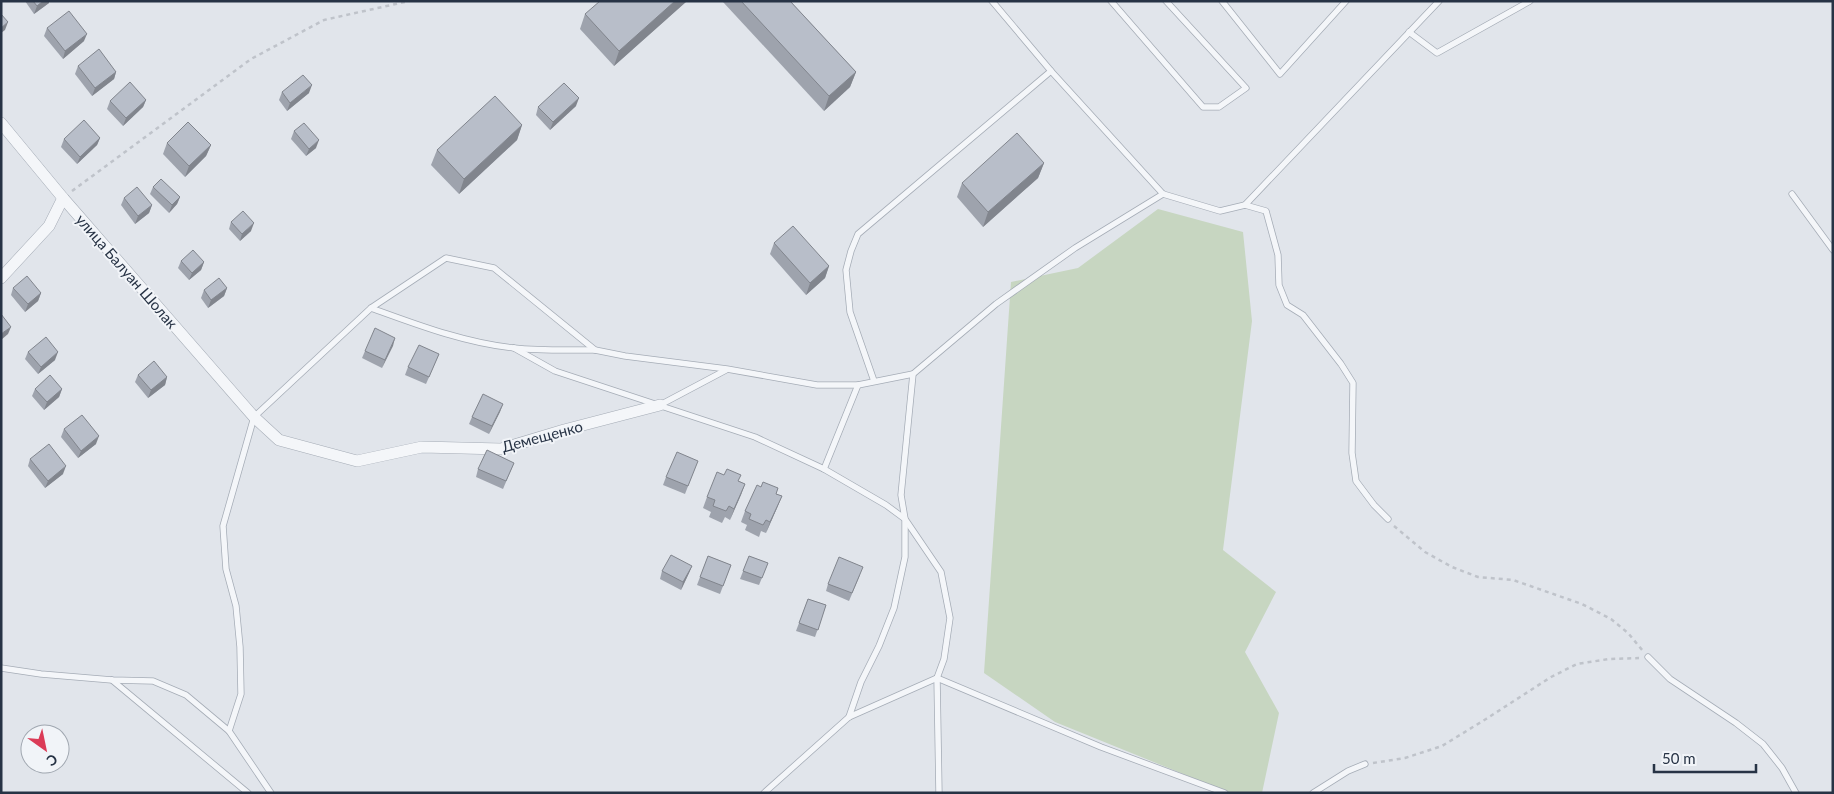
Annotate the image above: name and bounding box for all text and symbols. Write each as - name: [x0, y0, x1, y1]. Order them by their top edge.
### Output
- street label: улица Балуан Шолак: [72, 210, 182, 332]
- street label: Демещенко: [500, 417, 584, 455]
- north arrow: [20, 724, 70, 774]
- scale bar: [1654, 742, 1756, 774]
- text: 50 m: [1662, 749, 1696, 767]
- text: С: [43, 751, 61, 770]

